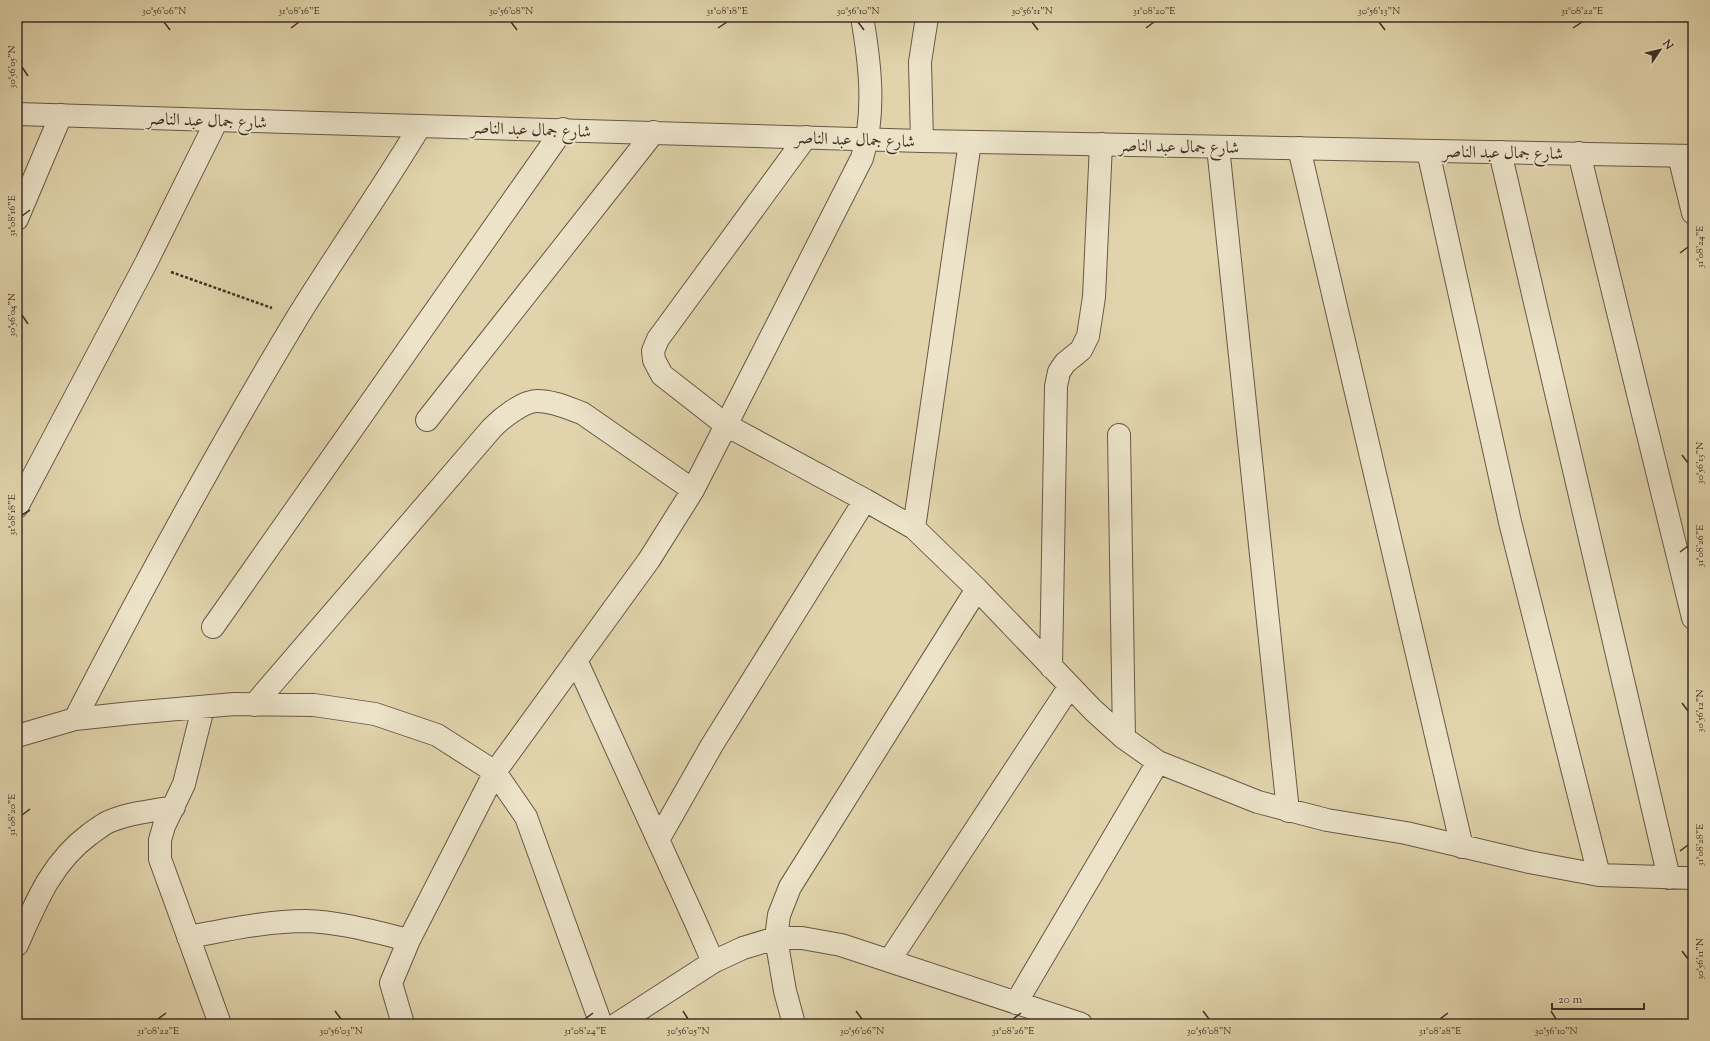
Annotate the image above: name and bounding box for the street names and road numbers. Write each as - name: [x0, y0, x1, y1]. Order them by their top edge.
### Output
- street label: شارع جمال عبد الناصر: [144, 108, 267, 136]
- street label: شارع جمال عبد الناصر: [468, 117, 591, 145]
- street label: شارع جمال عبد الناصر: [792, 127, 915, 155]
- street label: شارع جمال عبد الناصر: [1117, 135, 1239, 161]
- street label: شارع جمال عبد الناصر: [1441, 141, 1563, 167]

